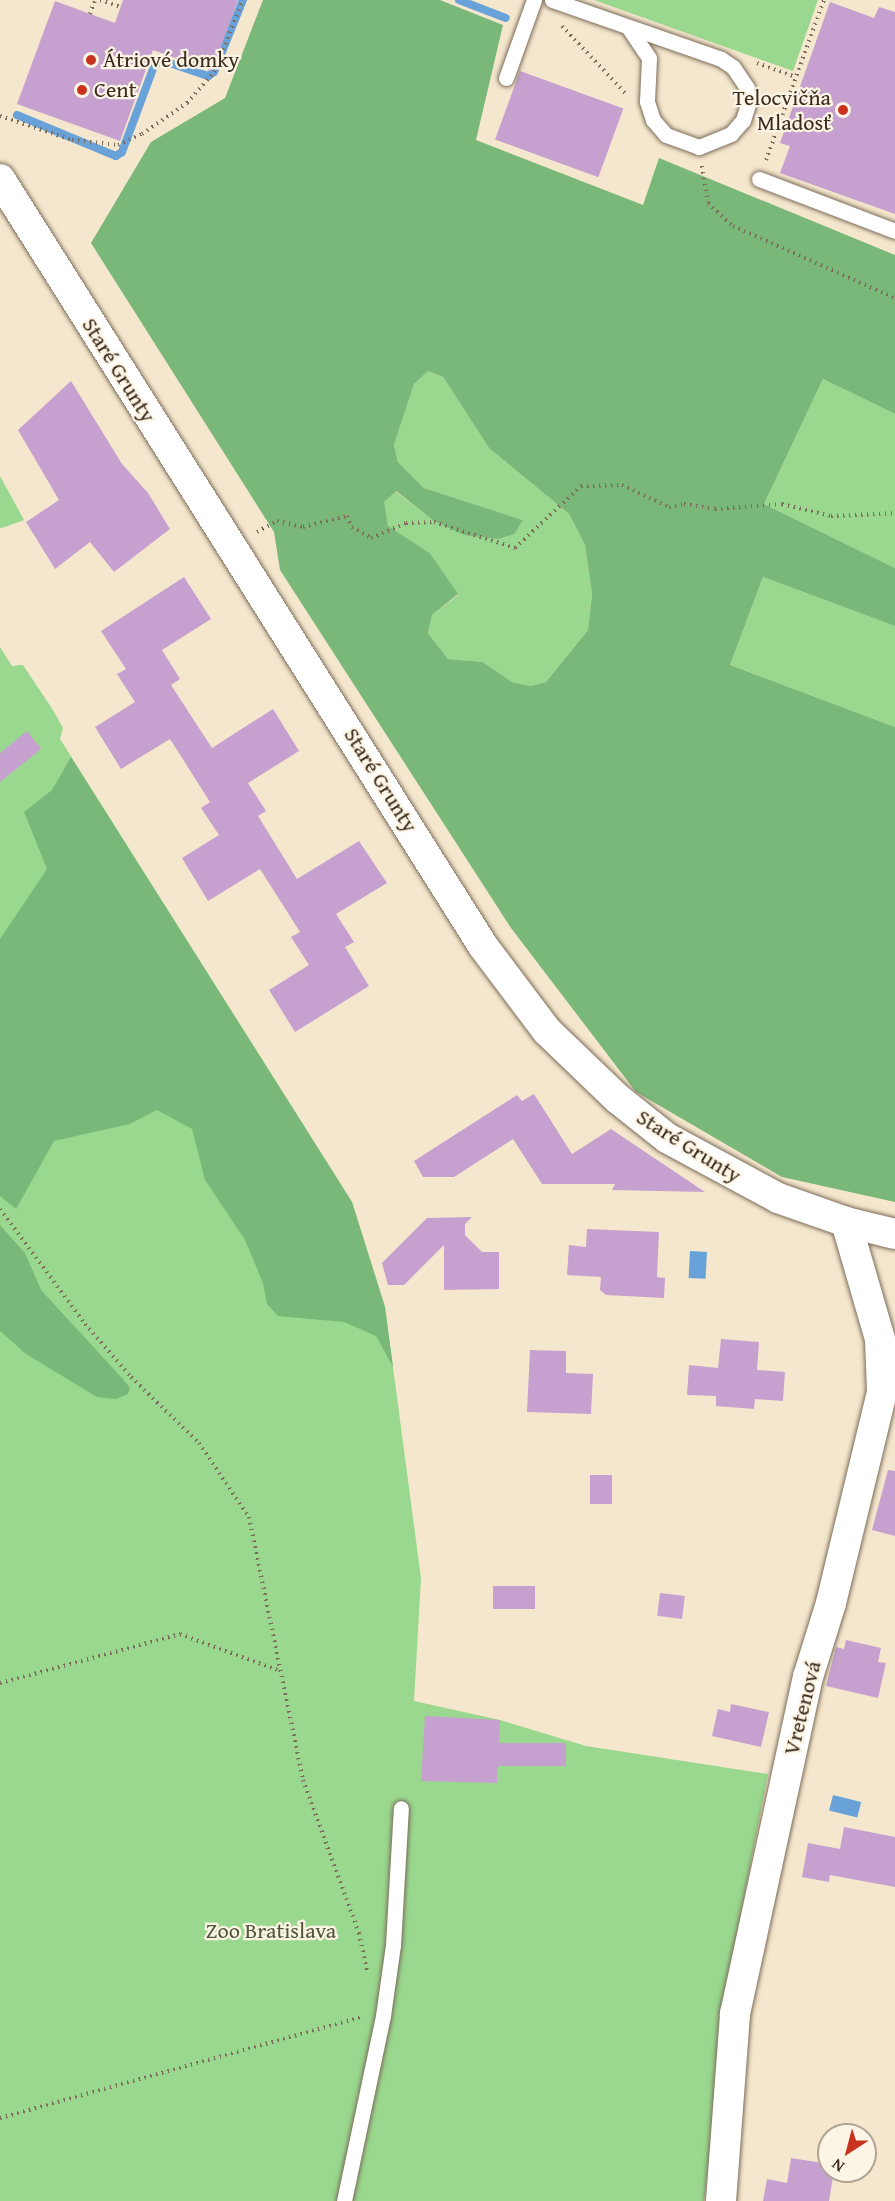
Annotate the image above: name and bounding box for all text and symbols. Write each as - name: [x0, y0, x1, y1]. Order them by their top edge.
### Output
- place label: Átriové domky: [103, 47, 239, 73]
- marker: Átriové domky: [84, 53, 98, 67]
- place label: Cent: [94, 77, 136, 103]
- marker: Cent: [75, 83, 89, 97]
- place label: Telocvičňa Mladosť: [732, 84, 831, 136]
- marker: Telocvičňa Mladosť: [836, 103, 850, 117]
- street label: Staré Grunty: [76, 313, 162, 427]
- street label: Staré Grunty: [338, 723, 424, 837]
- street label: Staré Grunty: [632, 1103, 746, 1189]
- street label: Vretenová: [778, 1658, 826, 1758]
- park label: Zoo Bratislava: [206, 1918, 336, 1944]
- north arrow: [817, 2123, 877, 2183]
- text: N: [826, 2153, 849, 2179]

